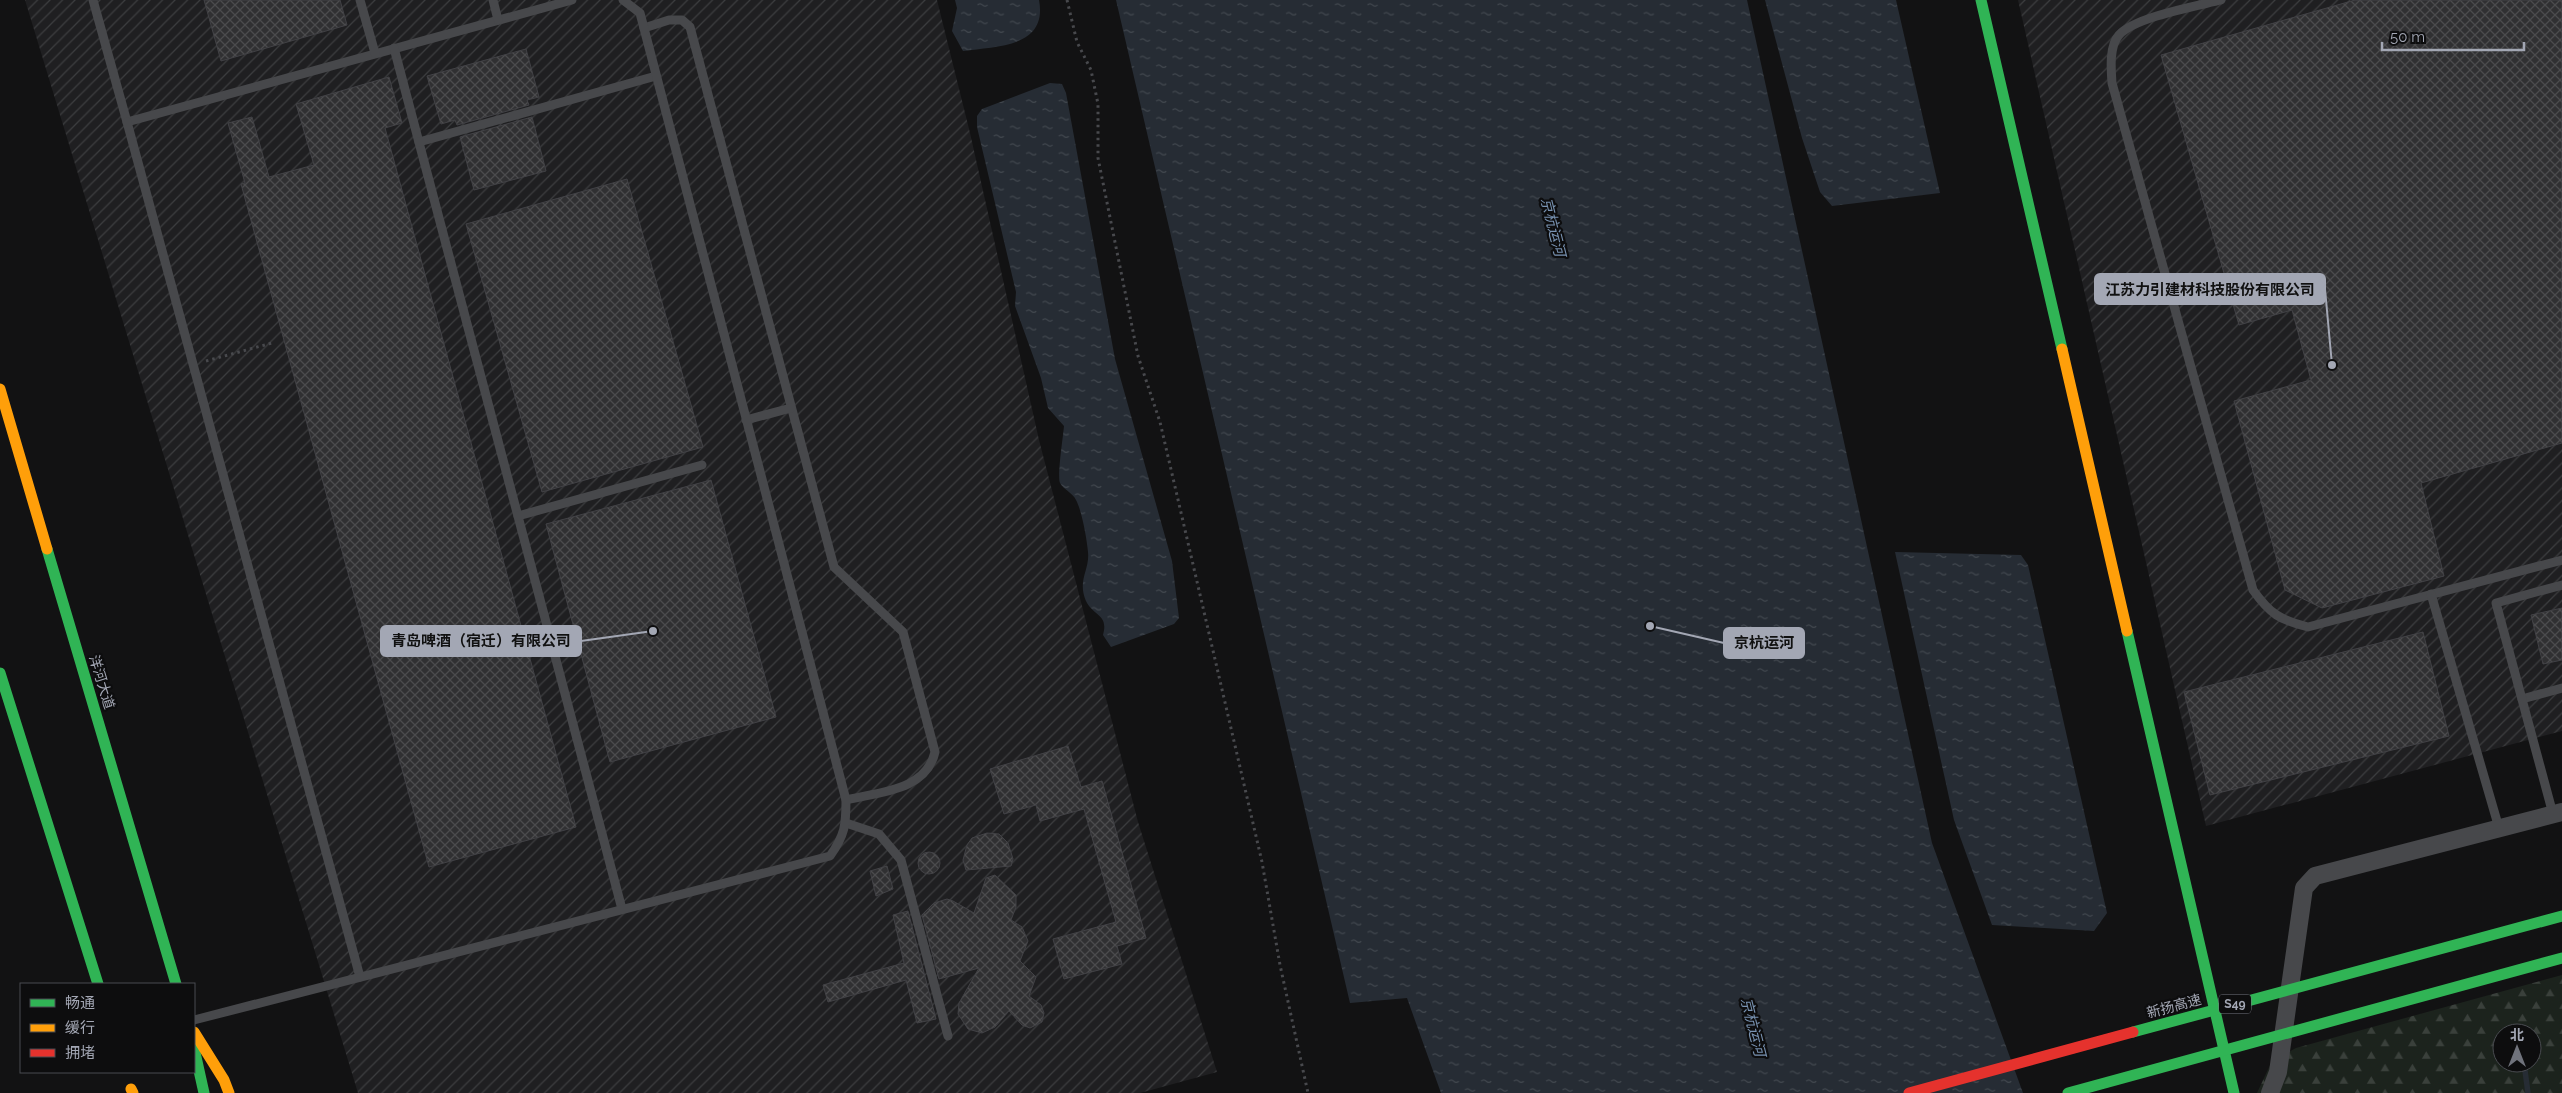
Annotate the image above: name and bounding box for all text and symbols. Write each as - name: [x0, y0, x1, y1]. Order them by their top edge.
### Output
- scale bar: [2382, 20, 2524, 52]
- text: 50 m: [2390, 28, 2425, 46]
- water label: 京杭运河: [1537, 196, 1570, 261]
- callout: 江苏力引建材科技股份有限公司: [2095, 274, 2325, 304]
- text: 江苏力引建材科技股份有限公司: [2105, 281, 2315, 299]
- callout: 青岛啤酒（宿迁）有限公司: [381, 626, 581, 656]
- callout: 京杭运河: [1724, 628, 1804, 658]
- text: 青岛啤酒（宿迁）有限公司: [391, 632, 571, 650]
- text: 京杭运河: [1734, 634, 1794, 652]
- street label: 洋河大道: [86, 653, 118, 711]
- legend: [20, 983, 195, 1073]
- street label: 新扬高速: [2145, 991, 2203, 1021]
- text: 畅通: [65, 994, 95, 1012]
- road number: S49: [2219, 994, 2251, 1014]
- water label: 京杭运河: [1737, 996, 1770, 1061]
- text: 缓行: [65, 1019, 95, 1037]
- north arrow: [2492, 1023, 2542, 1073]
- text: 北: [2510, 1027, 2524, 1043]
- text: 拥堵: [65, 1044, 95, 1062]

